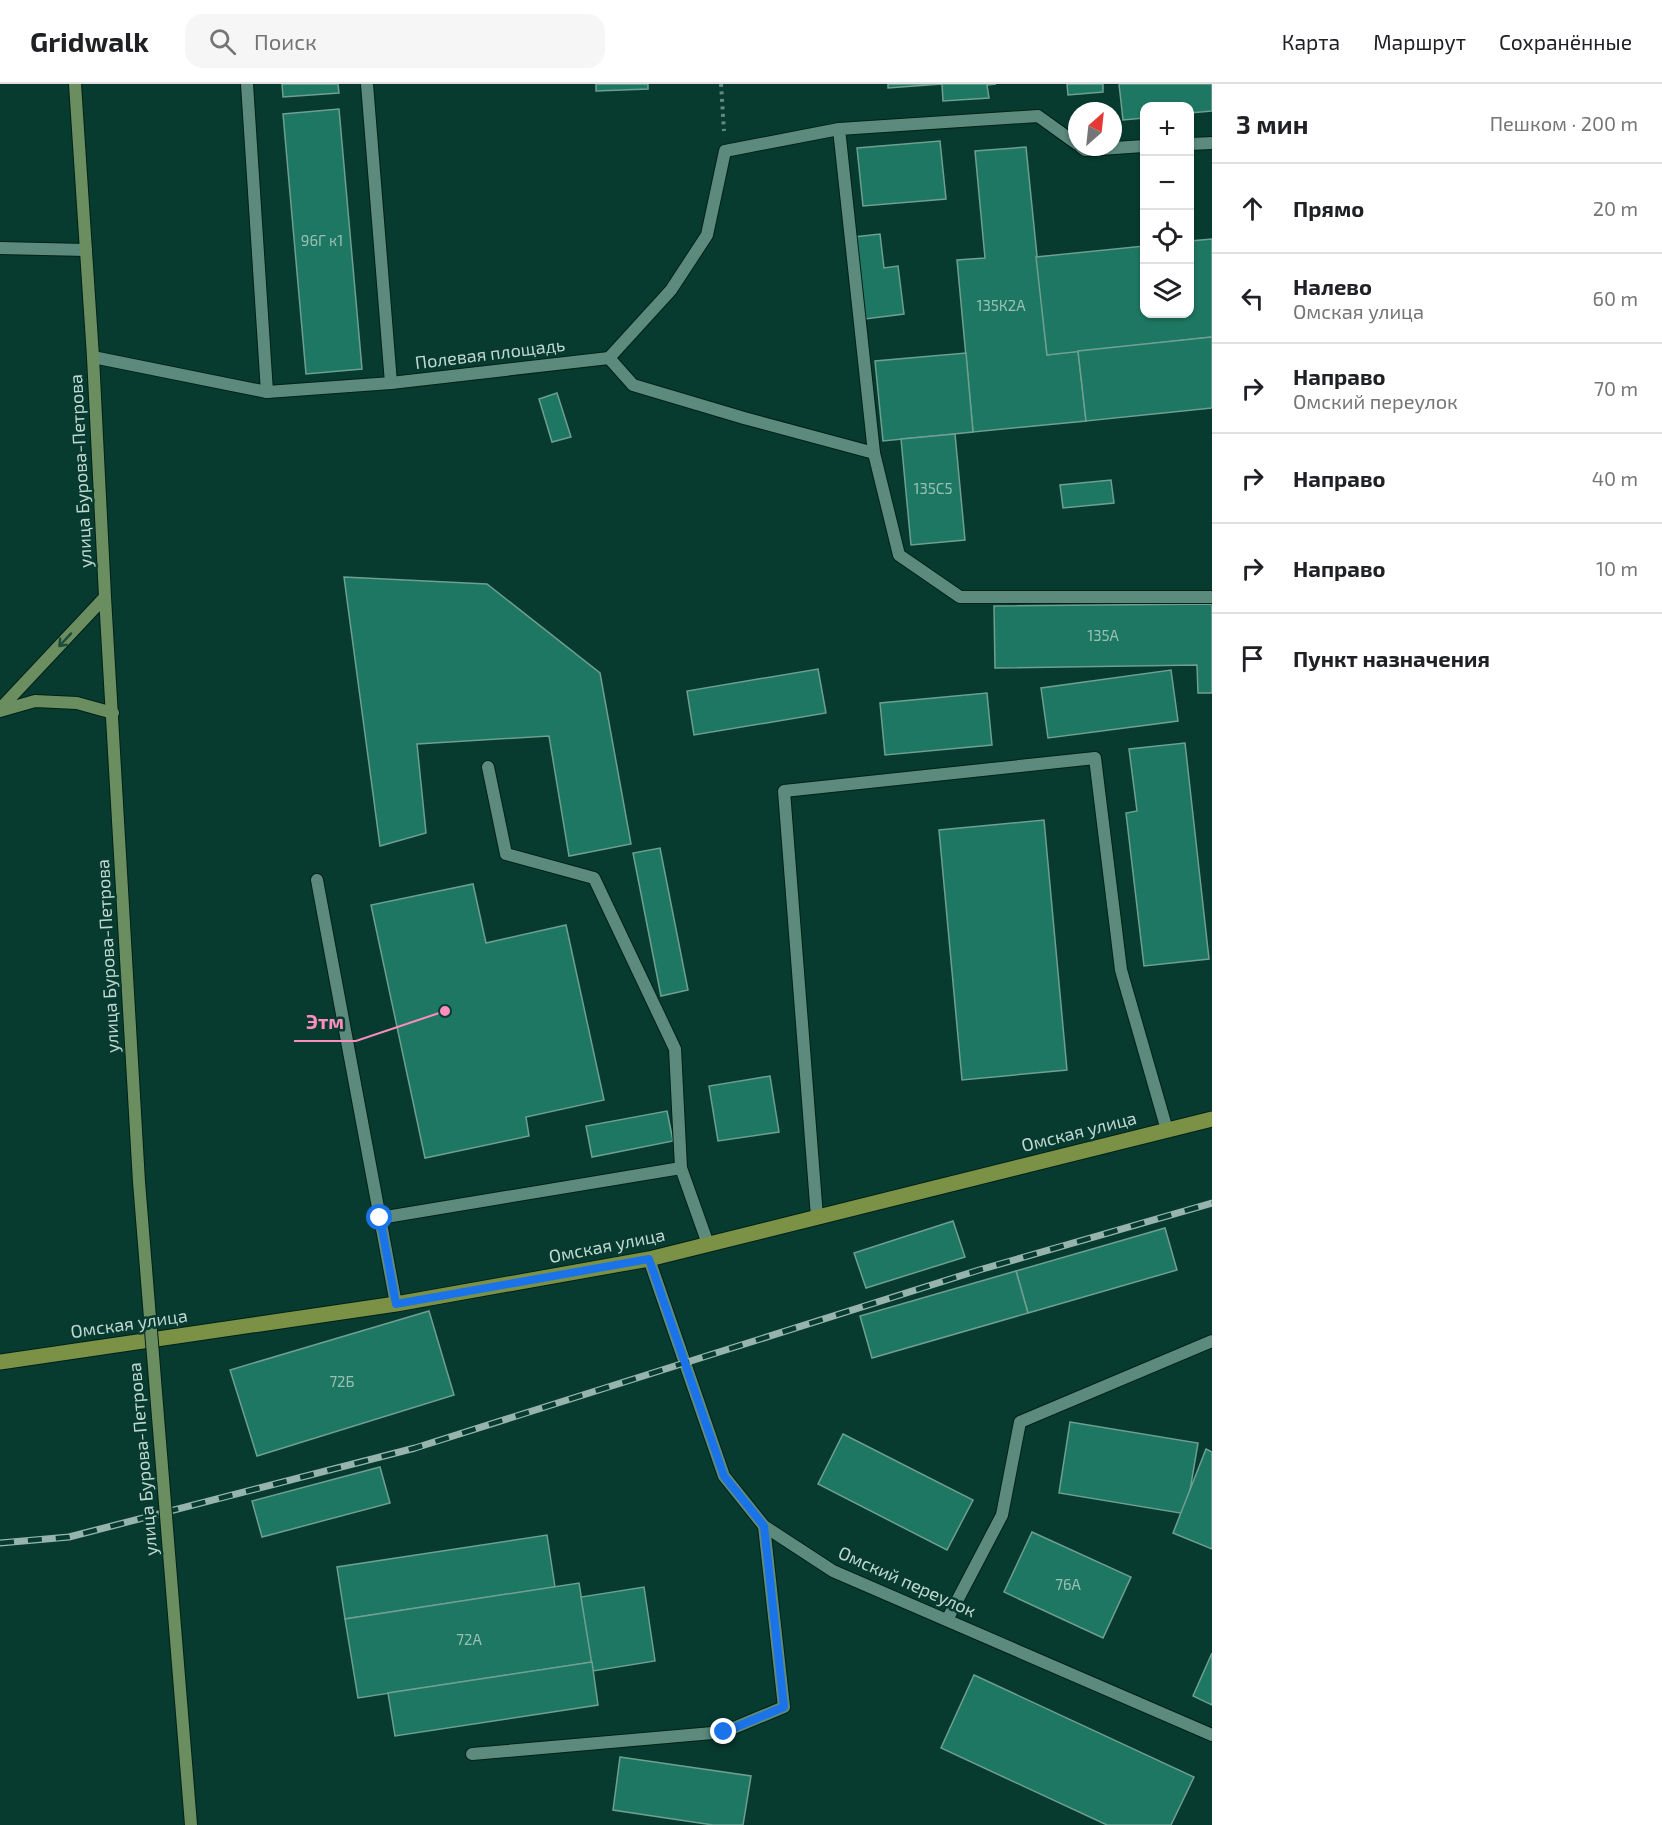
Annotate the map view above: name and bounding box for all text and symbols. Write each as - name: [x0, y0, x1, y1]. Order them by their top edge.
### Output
- search box: [185, 14, 605, 68]
- text: Gridwalk: [30, 24, 149, 58]
- icon: search: [206, 25, 239, 58]
- text: Поиск: [254, 28, 317, 54]
- text: Карта: [1282, 29, 1340, 54]
- text: Маршрут: [1373, 29, 1466, 54]
- text: Сохранённые: [1499, 29, 1632, 54]
- north arrow: [1068, 102, 1122, 156]
- map controls: [1140, 102, 1194, 318]
- button: +: [1140, 102, 1194, 156]
- text: 3 мин: [1236, 108, 1308, 139]
- text: Пешком · 200 m: [1490, 111, 1638, 135]
- button: −: [1140, 156, 1194, 210]
- icon: ahead: [1236, 192, 1269, 225]
- text: Прямо: [1293, 195, 1364, 221]
- text: 20 m: [1593, 196, 1638, 220]
- button: locate: [1140, 210, 1194, 264]
- house number: 96Г к1: [301, 231, 343, 249]
- button: layers: [1140, 264, 1194, 318]
- text: Налево: [1293, 273, 1372, 299]
- icon: left: [1236, 282, 1269, 315]
- text: 60 m: [1593, 286, 1638, 310]
- house number: 135К2А: [976, 296, 1026, 314]
- text: Омская улица: [1293, 299, 1424, 323]
- street label: Полевая площадь: [413, 333, 566, 373]
- text: Направо: [1293, 363, 1386, 389]
- icon: right: [1236, 372, 1269, 405]
- street label: улица Бурова-Петрова: [64, 374, 96, 569]
- text: 70 m: [1594, 376, 1638, 400]
- text: Омский переулок: [1293, 389, 1458, 413]
- icon: right: [1236, 462, 1269, 495]
- text: Направо: [1293, 465, 1386, 491]
- text: 40 m: [1592, 466, 1638, 490]
- house number: 135C5: [914, 479, 952, 497]
- icon: right: [1236, 552, 1269, 585]
- text: Направо: [1293, 555, 1386, 581]
- text: 10 m: [1596, 556, 1638, 580]
- house number: 135А: [1087, 626, 1120, 644]
- one-way arrow: [58, 632, 72, 647]
- icon: arrive: [1236, 642, 1269, 675]
- text: Пункт назначения: [1293, 645, 1490, 671]
- street label: улица Бурова-Петрова: [91, 859, 123, 1054]
- callout: Этм: [294, 1003, 356, 1041]
- text: Этм: [306, 1009, 344, 1033]
- street label: Омская улица: [1019, 1106, 1139, 1156]
- route start: [366, 1204, 392, 1230]
- street label: Омская улица: [547, 1223, 667, 1267]
- street label: Омская улица: [69, 1304, 189, 1342]
- street label: улица Бурова-Петрова: [123, 1361, 161, 1557]
- house number: 72Б: [329, 1372, 355, 1390]
- street label: Омский переулок: [835, 1541, 980, 1621]
- house number: 76А: [1055, 1575, 1081, 1593]
- house number: 72А: [456, 1630, 482, 1648]
- route end: [710, 1718, 736, 1744]

